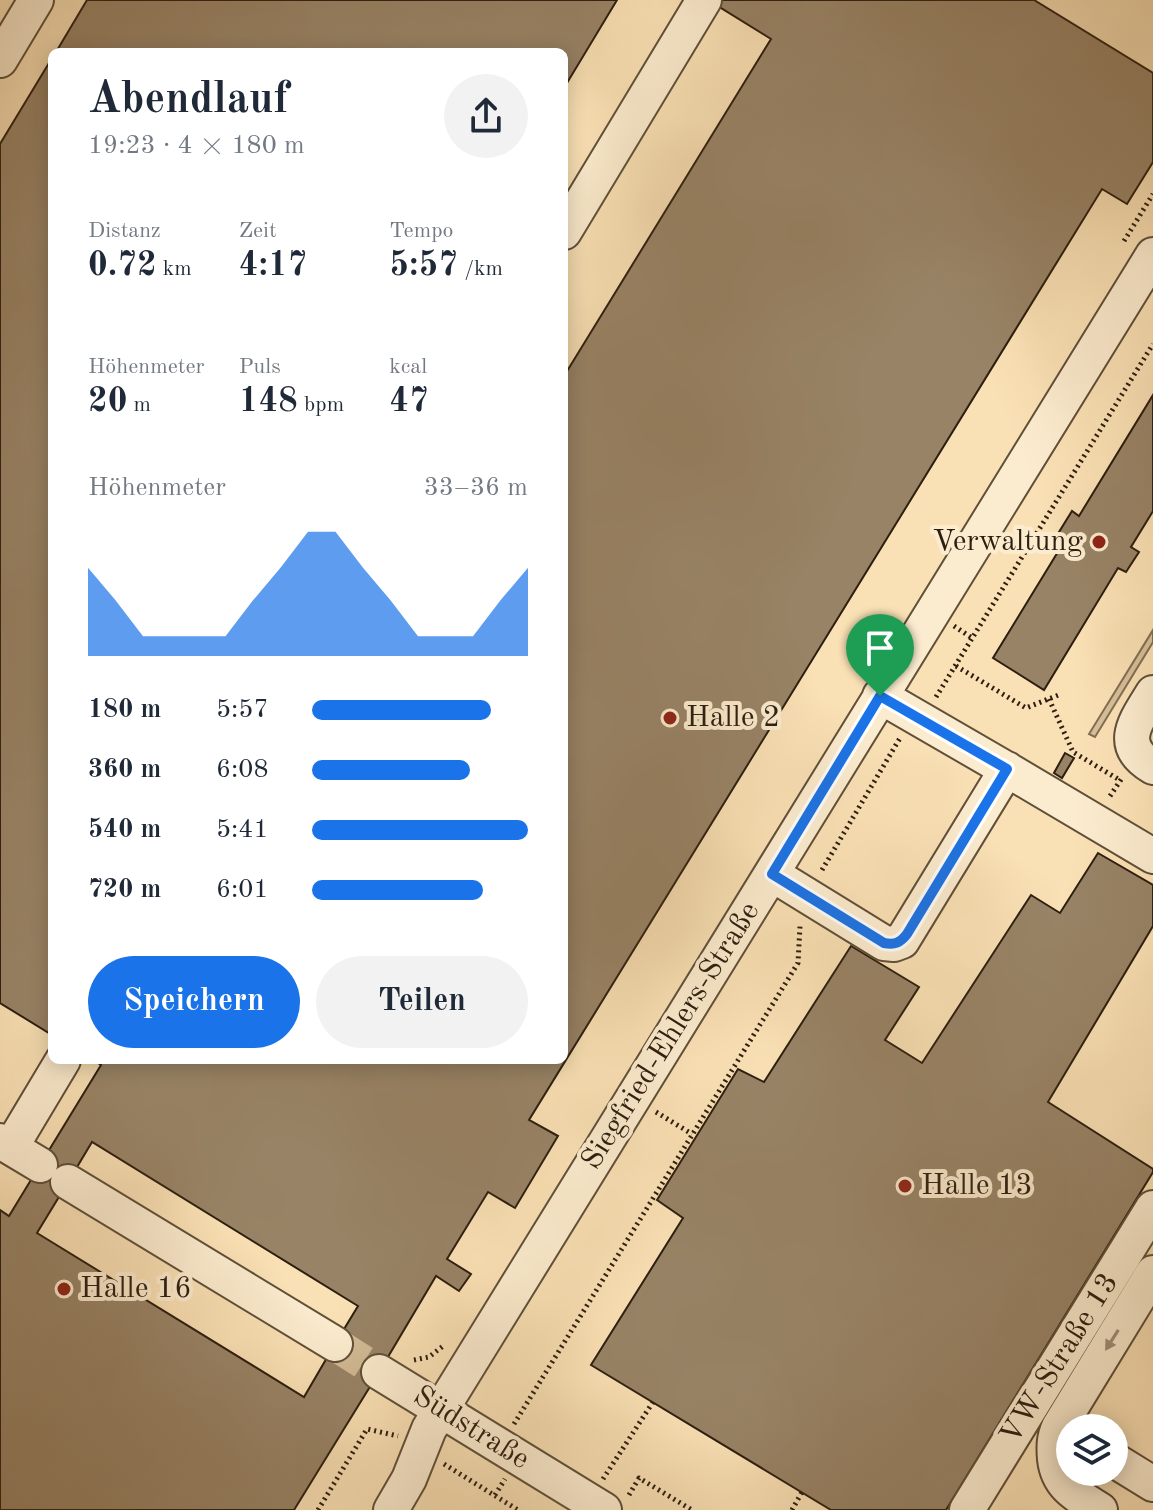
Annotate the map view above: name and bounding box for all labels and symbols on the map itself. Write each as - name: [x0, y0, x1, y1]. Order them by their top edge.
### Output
- place label: Verwaltung: [932, 527, 1083, 557]
- marker: Verwaltung: [1090, 533, 1108, 551]
- pin: [846, 614, 914, 696]
- place label: Halle 2: [686, 703, 780, 733]
- marker: Halle 2: [661, 709, 679, 727]
- street label: Siegfried-Ehlers-Straße: [576, 897, 766, 1175]
- place label: Halle 13: [921, 1171, 1033, 1201]
- marker: Halle 13: [896, 1177, 914, 1195]
- street label: VW-Straße 13: [996, 1268, 1124, 1450]
- place label: Halle 16: [80, 1274, 192, 1304]
- marker: Halle 16: [55, 1280, 73, 1298]
- one-way arrow: [1106, 1329, 1120, 1351]
- street label: Südstraße: [408, 1381, 534, 1475]

